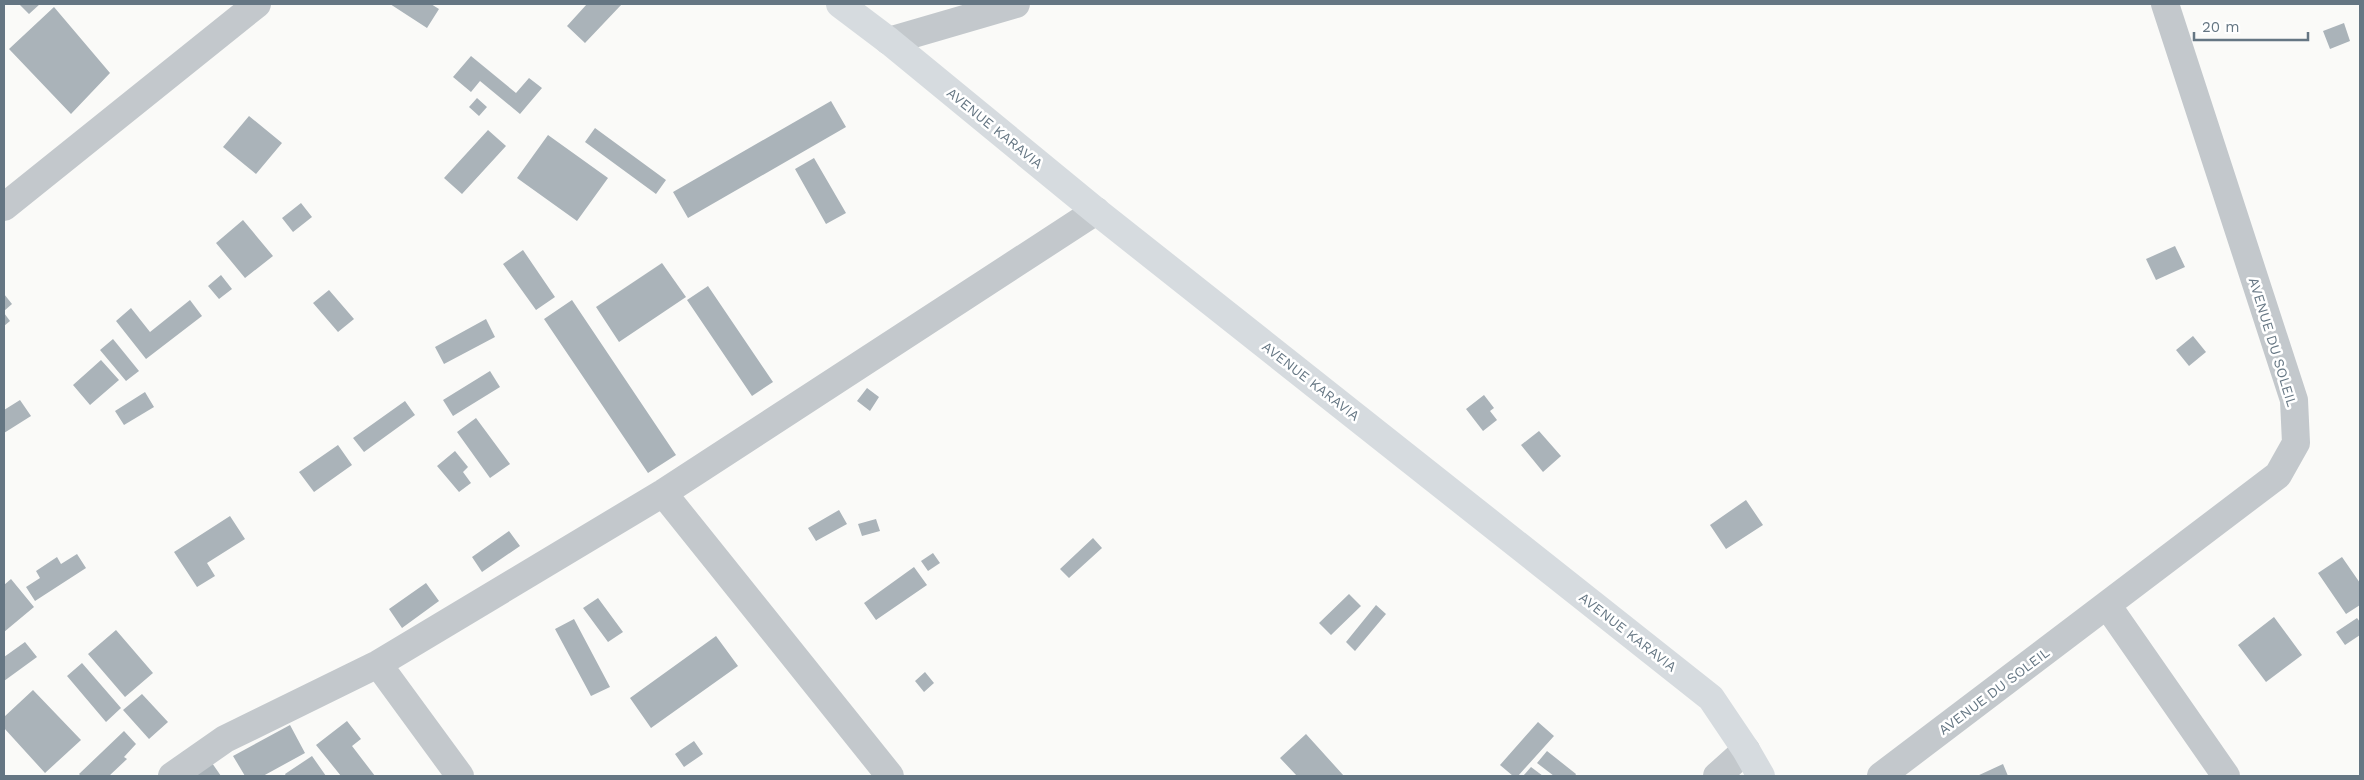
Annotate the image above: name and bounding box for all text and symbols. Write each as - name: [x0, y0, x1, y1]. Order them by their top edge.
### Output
- scale bar: [2194, 10, 2308, 42]
- text: 20 m: [2202, 18, 2240, 36]
- street label: AVENUE KARAVIA: [944, 84, 1046, 172]
- street label: AVENUE DU SOLEIL: [2246, 275, 2300, 409]
- street label: AVENUE KARAVIA: [1259, 338, 1363, 424]
- street label: AVENUE KARAVIA: [1576, 589, 1680, 675]
- street label: AVENUE DU SOLEIL: [1936, 644, 2052, 738]

